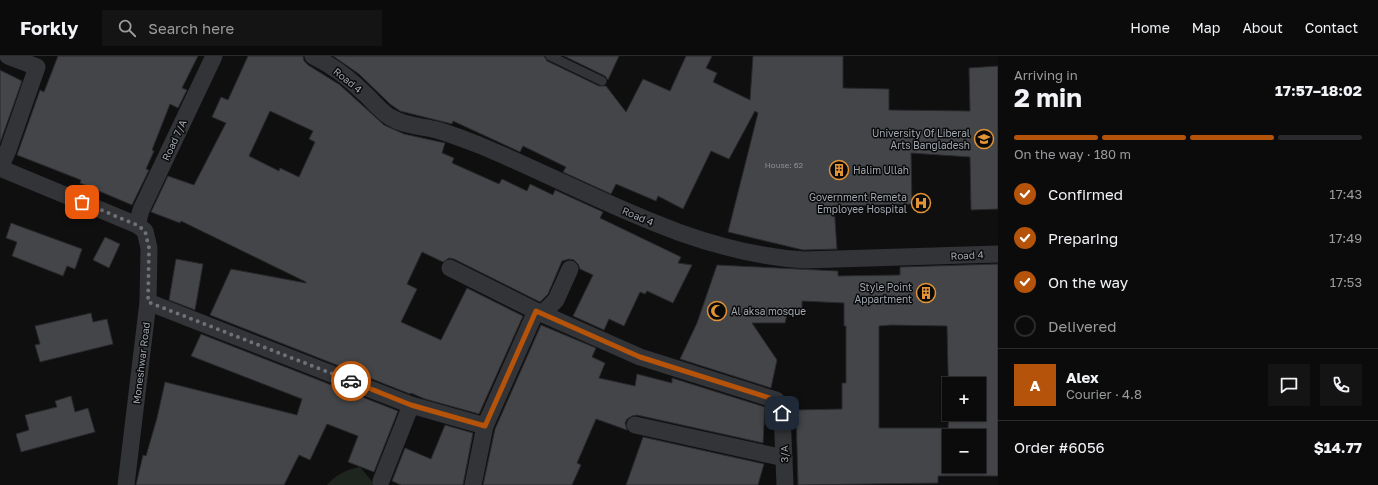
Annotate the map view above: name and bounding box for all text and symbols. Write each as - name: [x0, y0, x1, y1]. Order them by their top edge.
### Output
- search box: [102, 10, 382, 46]
- text: Forkly: [20, 16, 78, 39]
- icon: search: [116, 17, 138, 39]
- text: Search here: [148, 19, 234, 37]
- text: Home: [1130, 19, 1170, 36]
- text: Map: [1192, 19, 1220, 36]
- text: About: [1242, 19, 1283, 36]
- text: Contact: [1305, 19, 1358, 36]
- street label: Road 4: [331, 65, 365, 95]
- text: Arriving in: [1014, 67, 1078, 83]
- text: 17:57–18:02: [1275, 81, 1362, 99]
- text: 2 min: [1014, 82, 1082, 113]
- street label: Road 7/A: [159, 117, 189, 162]
- place label: University Of Liberal Arts Bangladesh: [872, 127, 970, 151]
- school or university icon: University Of Liberal Arts Bangladesh: [973, 128, 995, 150]
- text: On the way · 180 m: [1014, 146, 1131, 162]
- building icon: Halim Ullah: [828, 159, 850, 181]
- house number: House: 62: [765, 160, 804, 170]
- place label: Halim Ullah: [853, 164, 909, 176]
- icon: check: [1014, 183, 1036, 205]
- pin: [65, 185, 99, 219]
- text: Confirmed: [1048, 185, 1123, 203]
- text: 17:43: [1329, 186, 1362, 202]
- icon: bag: [71, 191, 93, 213]
- place label: Government Remeta Employee Hospital: [809, 191, 907, 215]
- hospital icon: Government Remeta Employee Hospital: [910, 192, 932, 214]
- street label: Road 4: [620, 204, 656, 228]
- icon: check: [1014, 227, 1036, 249]
- text: Preparing: [1048, 229, 1118, 247]
- text: 17:49: [1329, 230, 1362, 246]
- street label: Road 4: [950, 248, 984, 262]
- icon: check: [1014, 271, 1036, 293]
- text: On the way: [1048, 273, 1128, 291]
- text: 17:53: [1330, 274, 1362, 290]
- place label: Style Point Appartment: [855, 281, 912, 305]
- building icon: Style Point Appartment: [915, 282, 937, 304]
- mosque icon: Al aksa mosque: [706, 300, 728, 322]
- place label: Al aksa mosque: [731, 305, 806, 317]
- text: Delivered: [1048, 317, 1116, 335]
- street label: Moneshwar Road: [130, 321, 152, 405]
- courier: [331, 361, 371, 401]
- button: chat: [1268, 364, 1310, 406]
- button: phone: [1320, 364, 1362, 406]
- text: Alex: [1066, 368, 1099, 386]
- icon: car: [340, 370, 362, 392]
- text: A: [1030, 376, 1040, 394]
- map controls: [942, 377, 986, 473]
- button: +: [942, 377, 986, 421]
- text: Courier · 4.8: [1066, 386, 1142, 402]
- pin: [765, 396, 799, 430]
- icon: home: [771, 402, 793, 424]
- button: −: [942, 429, 986, 473]
- text: Order #6056: [1014, 438, 1105, 456]
- text: $14.77: [1314, 438, 1362, 456]
- street label: 3/A: [778, 445, 790, 463]

